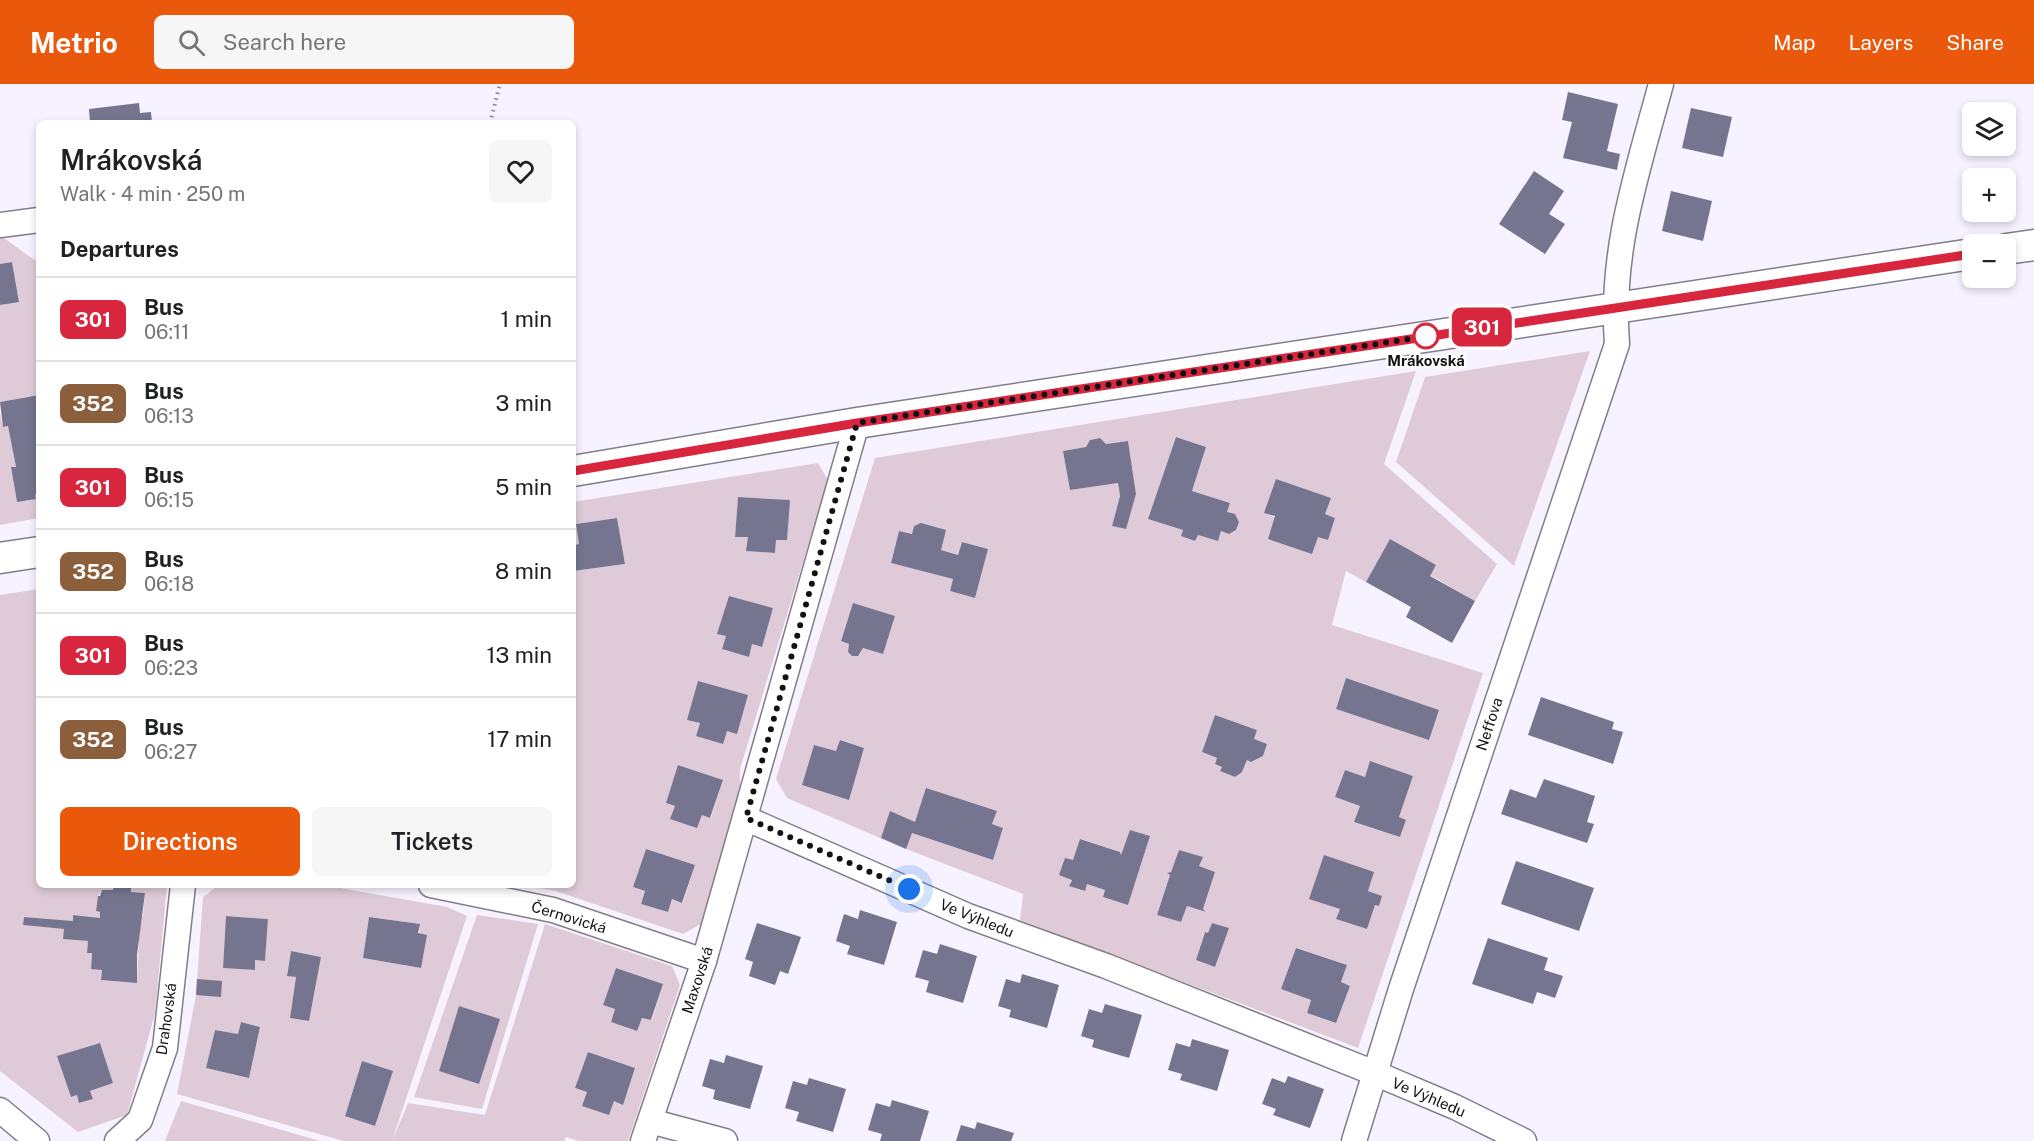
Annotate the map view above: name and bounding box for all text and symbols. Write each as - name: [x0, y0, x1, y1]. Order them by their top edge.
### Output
- search box: [154, 15, 574, 69]
- text: Metrio: [30, 26, 118, 59]
- icon: search: [175, 26, 208, 59]
- text: Search here: [223, 29, 346, 55]
- text: Map: [1773, 30, 1816, 55]
- text: Layers: [1849, 30, 1913, 55]
- text: Share: [1946, 30, 2004, 55]
- map controls: [1962, 102, 2016, 288]
- button: layers: [1962, 102, 2016, 156]
- button: heart: [489, 140, 552, 203]
- text: Mrákovská: [60, 143, 203, 176]
- button: +: [1962, 168, 2016, 222]
- text: Walk · 4 min · 250 m: [60, 182, 245, 206]
- button: −: [1962, 234, 2016, 288]
- text: Departures: [60, 236, 179, 262]
- text: Bus: [144, 294, 184, 320]
- text: 1 min: [500, 306, 552, 332]
- text: 301: [75, 307, 111, 332]
- line badge: 301: [1448, 308, 1516, 346]
- text: 301: [1464, 315, 1500, 340]
- text: 06:11: [144, 320, 189, 344]
- marker: Mrákovská: [1413, 323, 1439, 349]
- place label: Mrákovská: [1387, 352, 1465, 369]
- text: Bus: [144, 378, 184, 404]
- text: 3 min: [495, 390, 552, 416]
- text: 352: [72, 391, 114, 416]
- text: 06:13: [144, 404, 194, 428]
- text: Bus: [144, 462, 184, 488]
- text: 5 min: [495, 474, 552, 500]
- text: 301: [75, 475, 111, 500]
- text: 06:15: [144, 488, 194, 512]
- text: Bus: [144, 546, 184, 572]
- text: 8 min: [495, 558, 552, 584]
- text: 352: [72, 559, 114, 584]
- text: 06:18: [144, 572, 194, 596]
- text: Bus: [144, 630, 184, 656]
- text: 13 min: [487, 642, 552, 668]
- text: 301: [75, 643, 111, 668]
- text: 06:23: [144, 656, 198, 680]
- street label: Neffova: [1472, 695, 1506, 753]
- text: Bus: [144, 714, 184, 740]
- text: 17 min: [487, 726, 552, 752]
- text: 352: [72, 727, 114, 752]
- text: 06:27: [144, 740, 197, 764]
- button: Directions: [60, 807, 300, 876]
- button: Tickets: [312, 807, 552, 876]
- your location: [894, 874, 924, 904]
- street label: Ve Výhledu: [938, 895, 1016, 941]
- street label: Černovická: [529, 898, 609, 936]
- street label: Maxovská: [678, 944, 716, 1016]
- street label: Drahovská: [153, 982, 179, 1056]
- street label: Ve Výhledu: [1390, 1074, 1468, 1120]

